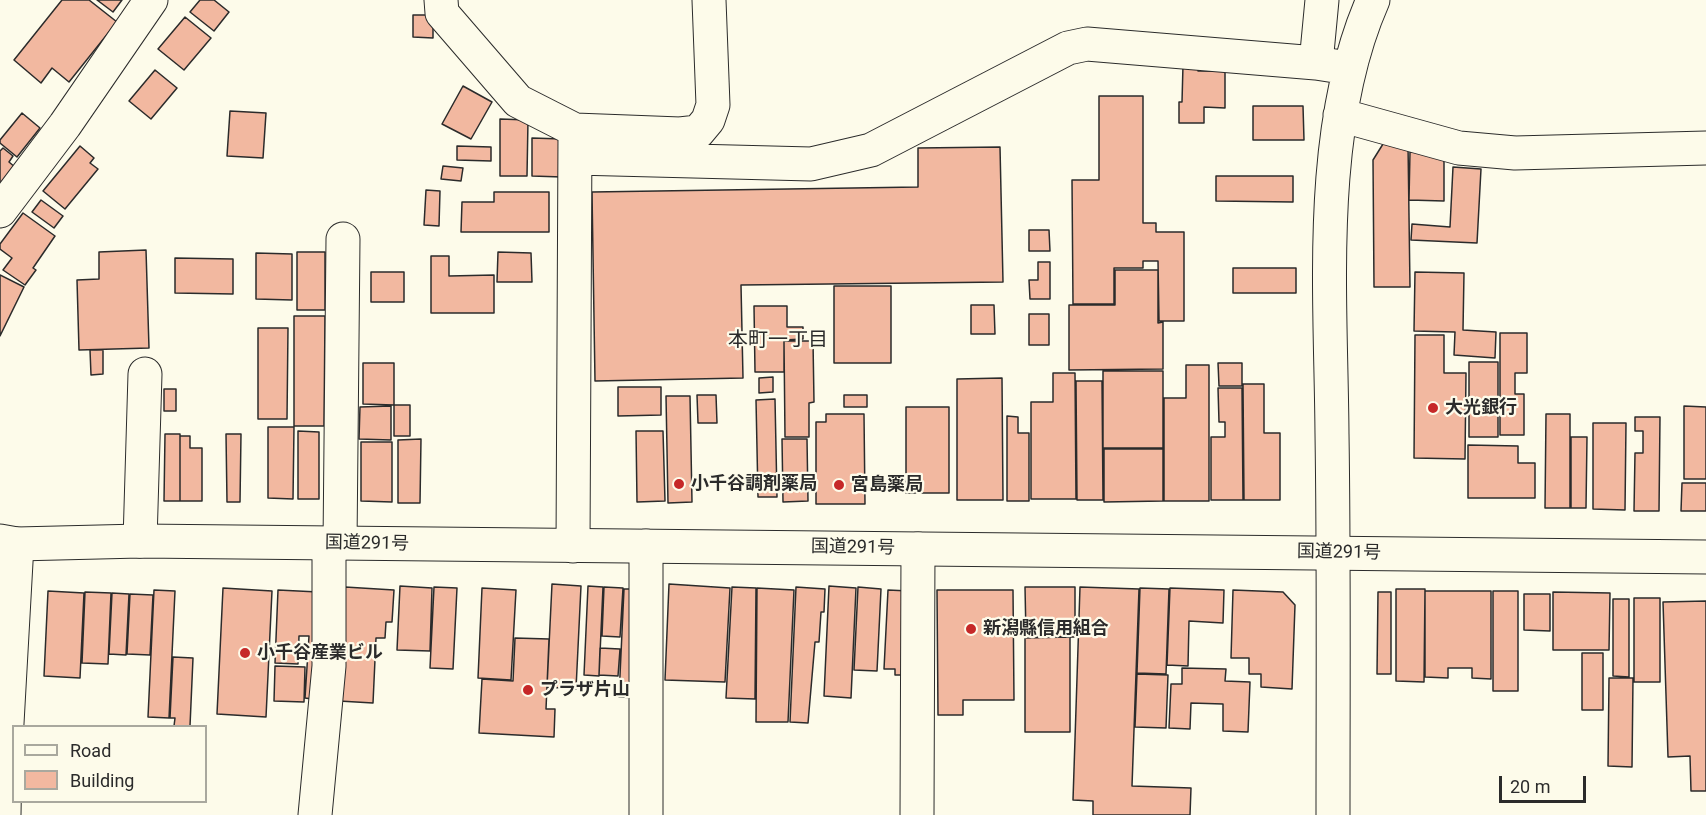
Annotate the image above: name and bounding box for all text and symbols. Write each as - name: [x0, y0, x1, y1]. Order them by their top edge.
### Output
- district label: 本町一丁目: [728, 329, 828, 353]
- place label: 大光銀行: [1445, 397, 1517, 419]
- marker: 大光銀行: [1426, 401, 1440, 415]
- place label: 小千谷調剤薬局: [691, 473, 817, 495]
- place label: 宮島薬局: [851, 474, 923, 496]
- marker: 小千谷調剤薬局: [672, 477, 686, 491]
- marker: 宮島薬局: [832, 478, 846, 492]
- street label: 国道291号: [325, 532, 409, 556]
- street label: 国道291号: [811, 536, 895, 560]
- street label: 国道291号: [1297, 541, 1381, 565]
- place label: 新潟縣信用組合: [983, 618, 1109, 640]
- marker: 新潟縣信用組合: [964, 622, 978, 636]
- place label: 小千谷産業ビル: [257, 642, 383, 664]
- marker: 小千谷産業ビル: [238, 646, 252, 660]
- place label: プラザ片山: [540, 679, 630, 701]
- marker: プラザ片山: [521, 683, 535, 697]
- legend: [12, 725, 207, 803]
- text: Road: [70, 740, 111, 761]
- scale bar: [1502, 764, 1589, 802]
- text: Building: [70, 770, 134, 791]
- text: 20 m: [1510, 776, 1550, 797]

